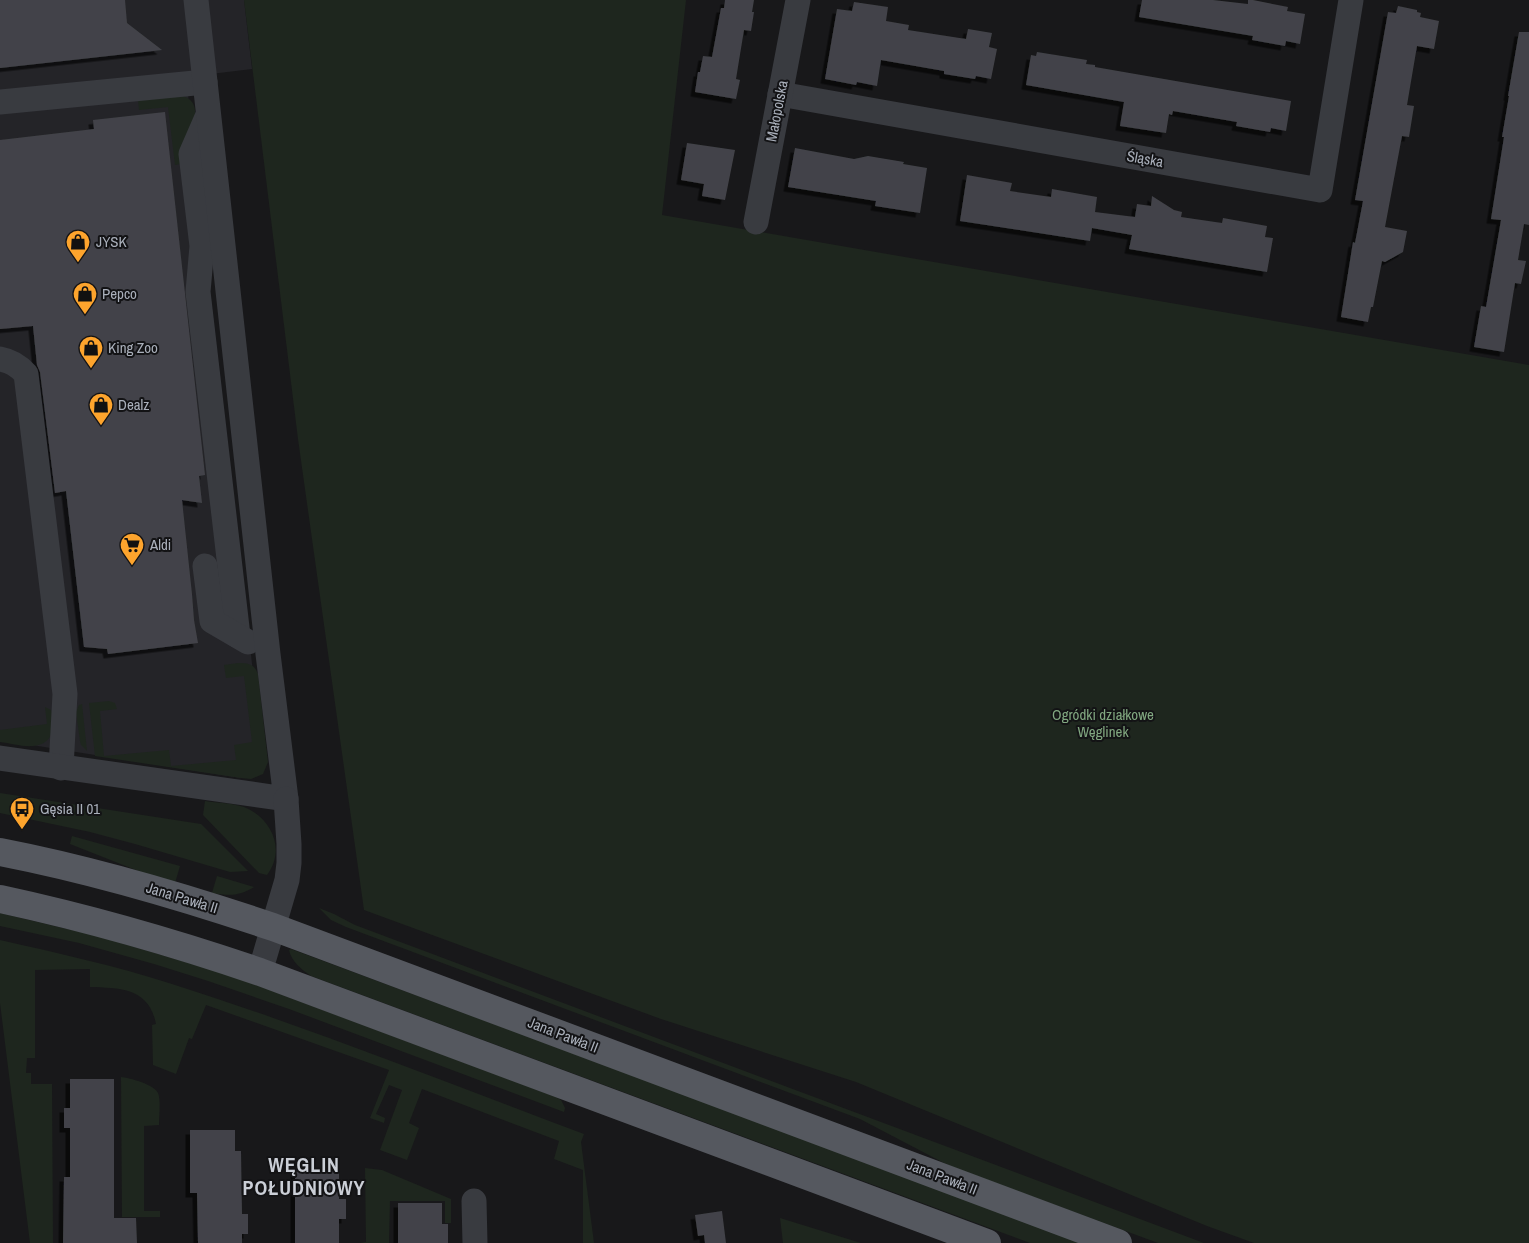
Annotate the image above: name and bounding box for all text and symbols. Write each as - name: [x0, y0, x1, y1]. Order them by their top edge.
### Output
- street label: Małopolska: [760, 78, 793, 143]
- street label: Śląska: [1125, 145, 1165, 172]
- shop icon: JYSK: [65, 229, 91, 263]
- place label: JYSK: [96, 231, 128, 252]
- shop icon: Pepco: [72, 281, 98, 315]
- place label: Pepco: [102, 283, 137, 304]
- shop icon: King Zoo: [78, 335, 104, 369]
- place label: King Zoo: [108, 337, 158, 358]
- shop icon: Dealz: [88, 392, 114, 426]
- place label: Dealz: [118, 394, 149, 415]
- supermarket icon: Aldi: [119, 532, 145, 566]
- place label: Aldi: [149, 534, 171, 555]
- park label: Ogródki działkowe Węglinek: [1052, 704, 1154, 742]
- bus stop icon: Gęsia II 01: [9, 796, 35, 830]
- place label: Gęsia II 01: [40, 798, 100, 819]
- street label: Jana Pawła II: [144, 877, 221, 918]
- street label: Jana Pawła II: [525, 1011, 601, 1058]
- district label: WĘGLIN POŁUDNIOWY: [243, 1151, 365, 1201]
- street label: Jana Pawła II: [904, 1153, 980, 1200]

